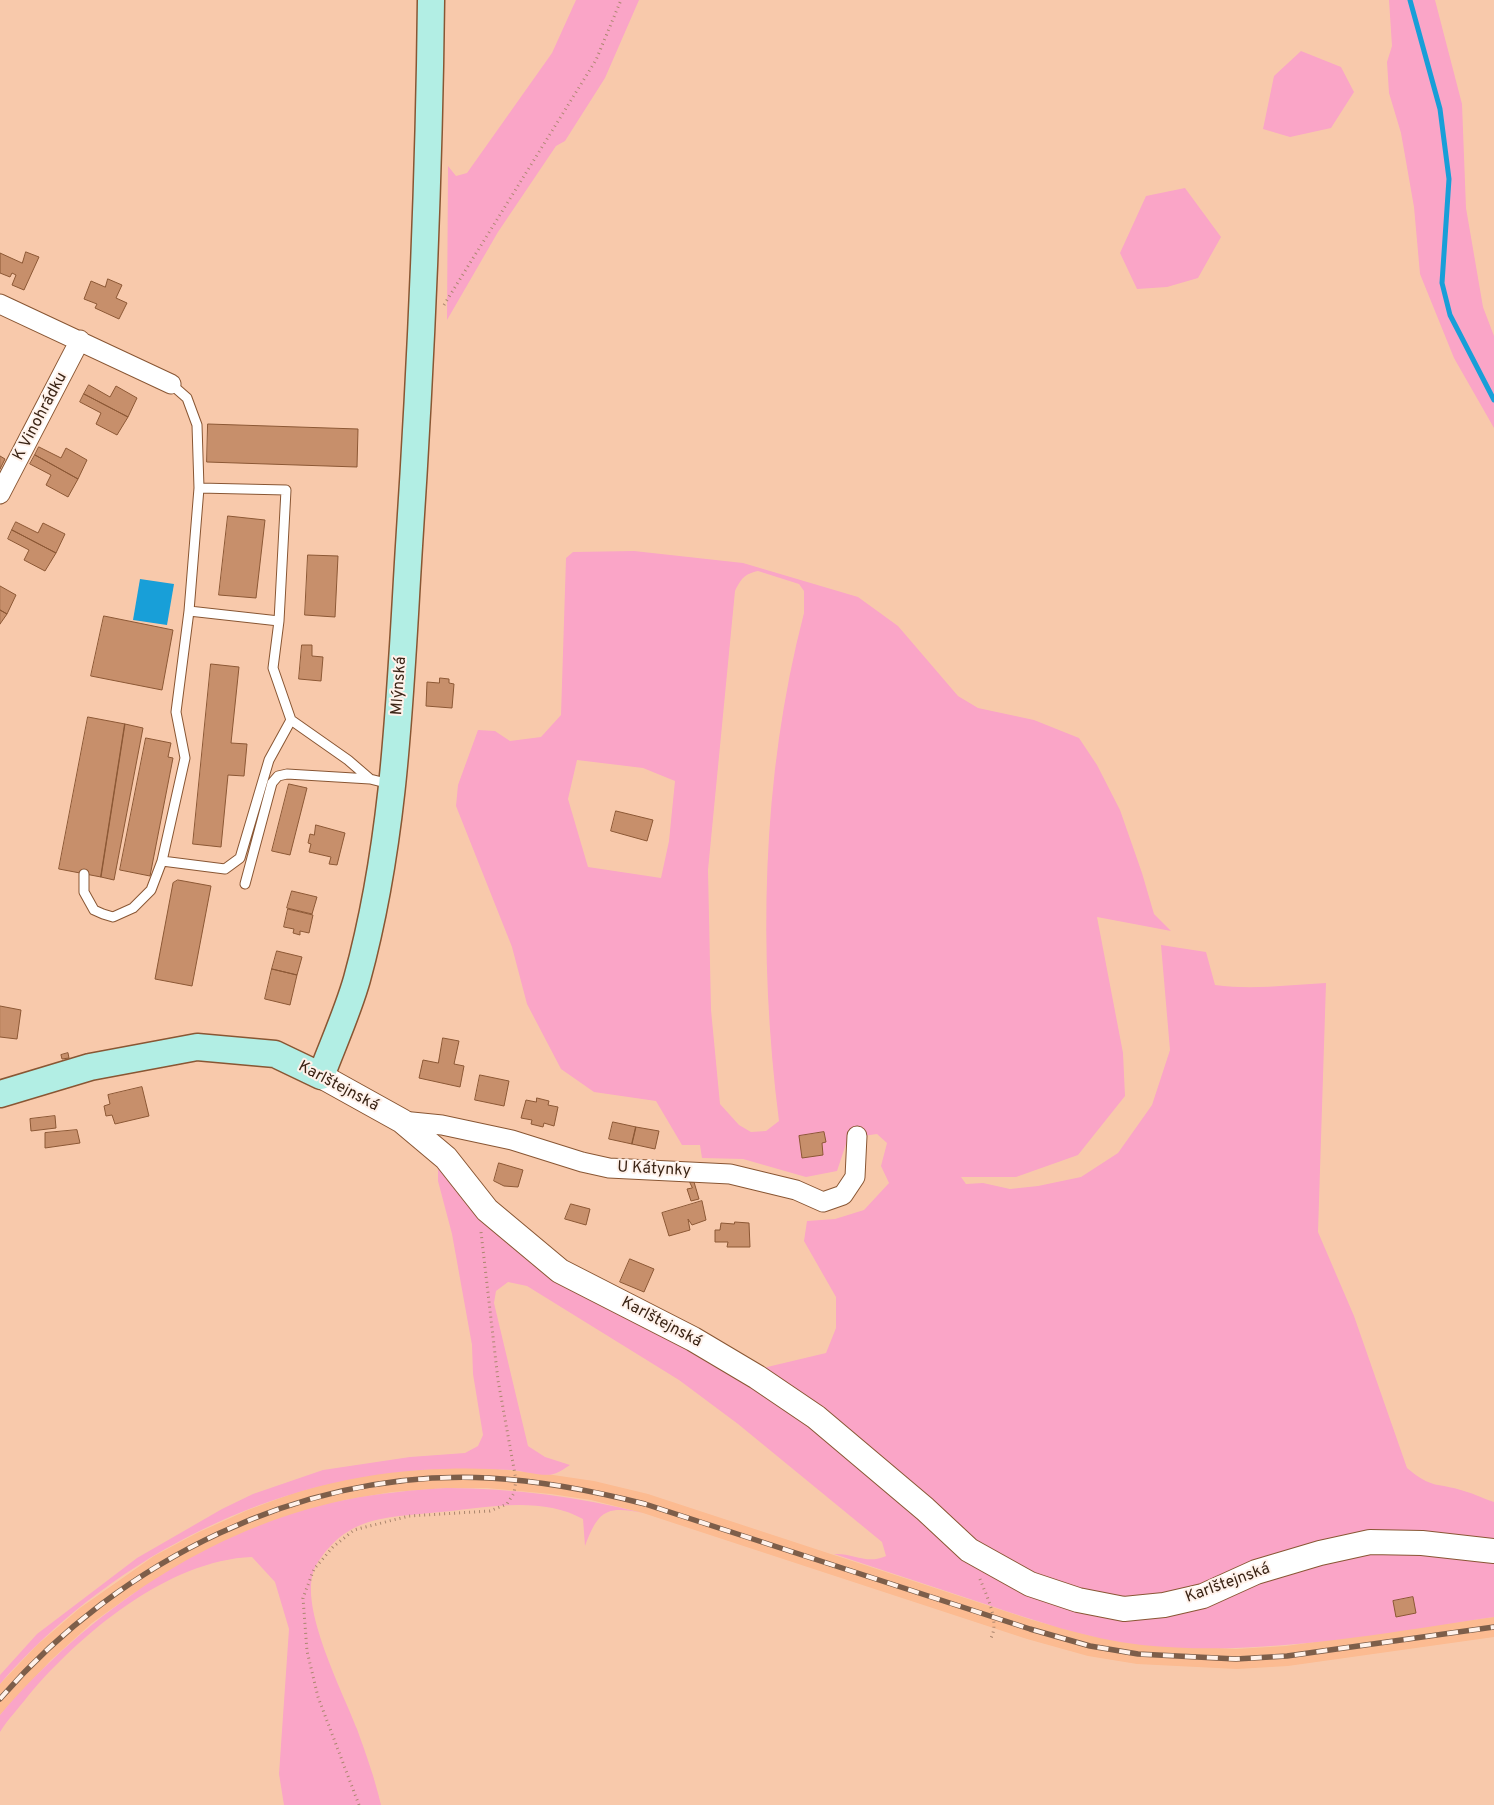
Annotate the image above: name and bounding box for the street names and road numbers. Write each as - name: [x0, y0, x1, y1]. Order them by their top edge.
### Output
- street label: K Vinohrádku: [10, 370, 72, 464]
- street label: Mlýnská: [388, 656, 412, 716]
- street label: Karlštejnská: [294, 1058, 382, 1116]
- street label: U Kátynky: [617, 1158, 691, 1182]
- street label: Karlštejnská: [617, 1294, 705, 1352]
- street label: Karlštejnská: [1183, 1560, 1273, 1608]

